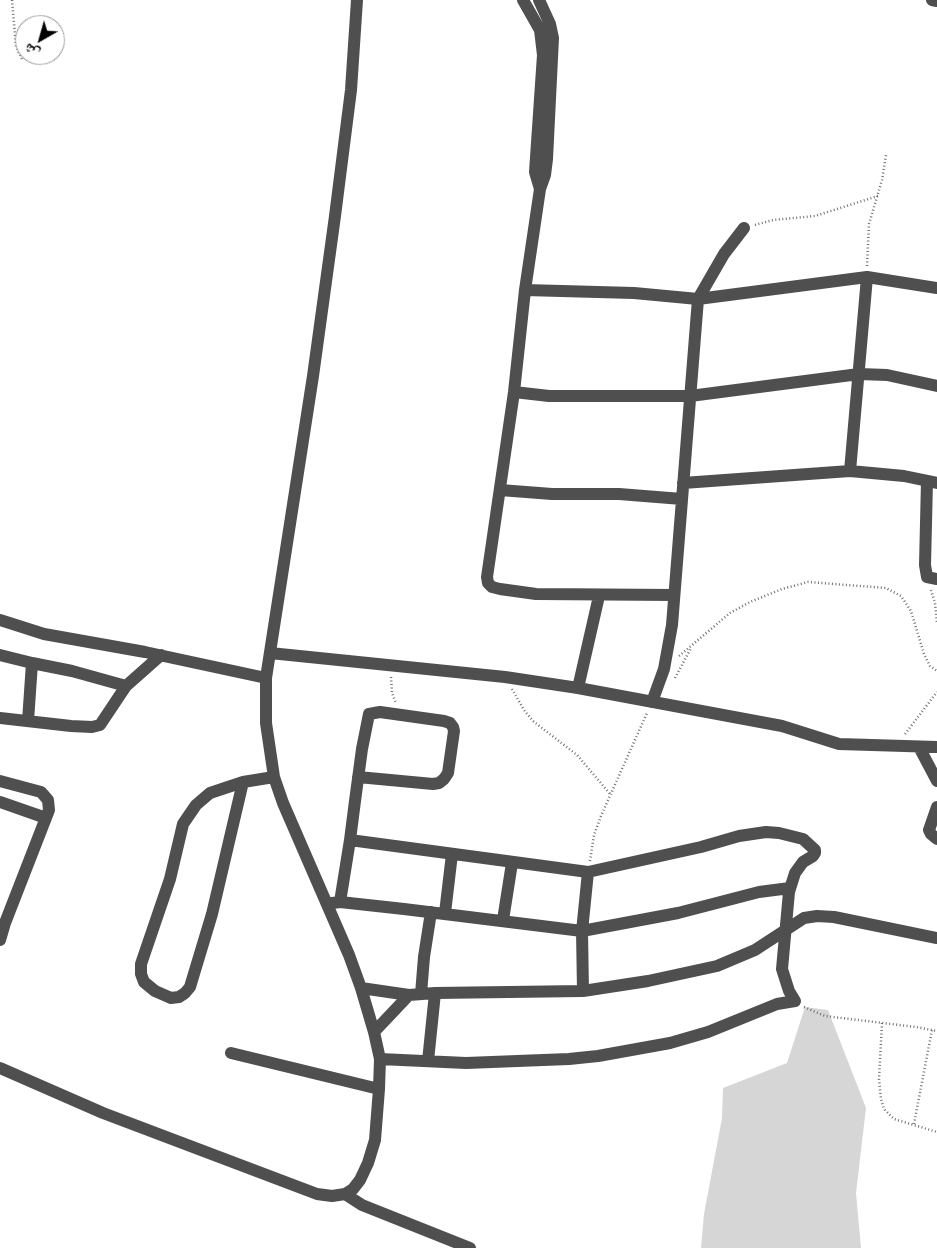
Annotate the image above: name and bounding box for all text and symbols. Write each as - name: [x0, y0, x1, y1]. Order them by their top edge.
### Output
- north arrow: [15, 15, 65, 65]
- text: ش: [20, 40, 42, 63]

